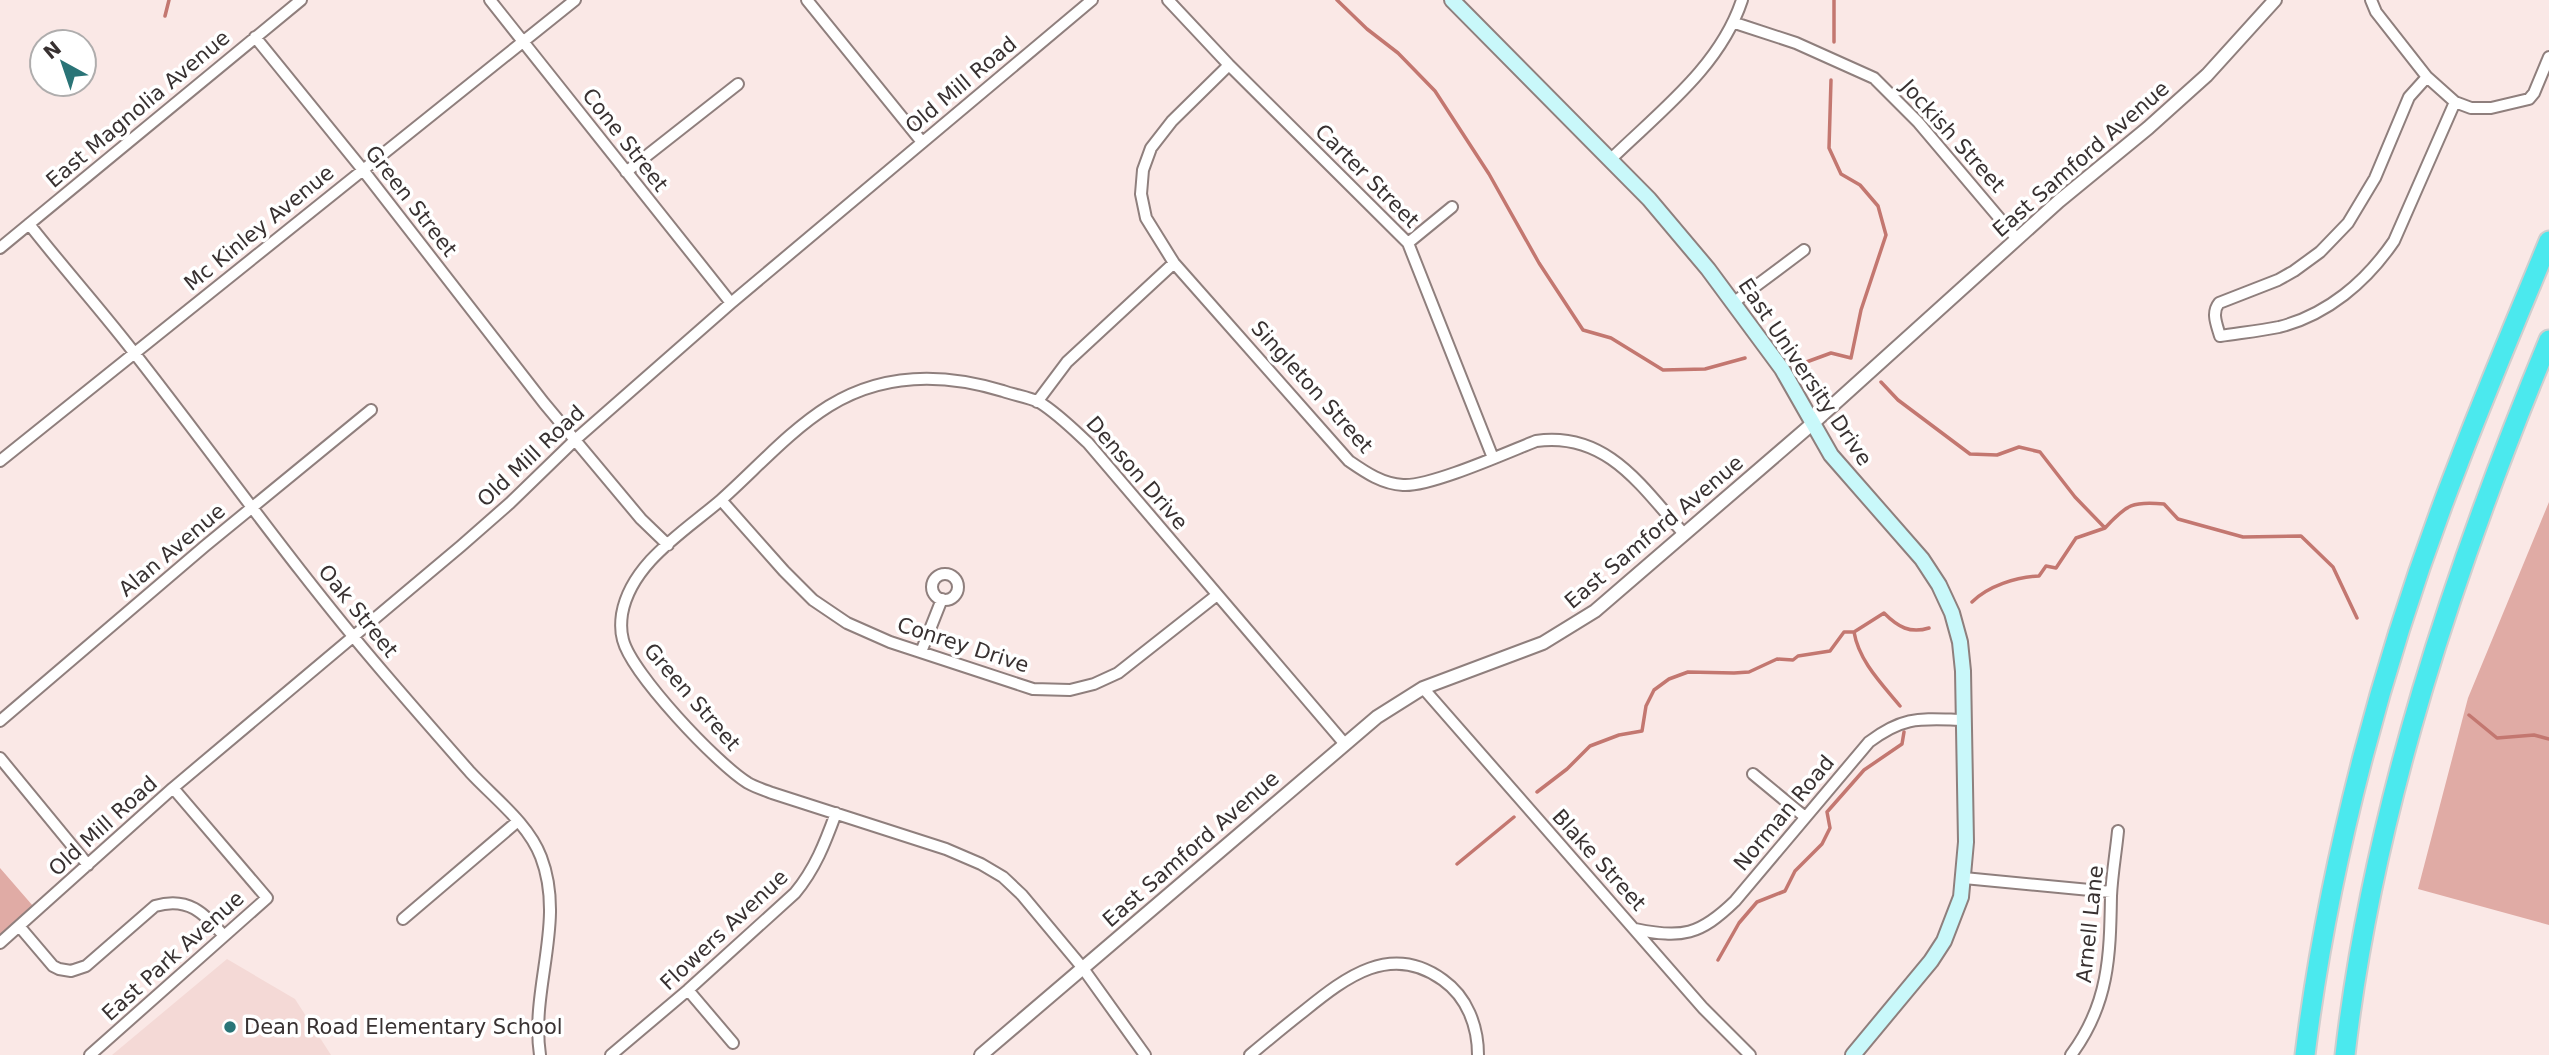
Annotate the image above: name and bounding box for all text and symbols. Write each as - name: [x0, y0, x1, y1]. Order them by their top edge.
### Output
- street label: East Magnolia Avenue: [42, 25, 234, 193]
- north arrow: [28, 28, 98, 98]
- street label: Old Mill Road: [901, 32, 1021, 138]
- text: N: [39, 36, 65, 64]
- street label: Jockish Street: [1895, 73, 2010, 197]
- street label: East Samford Avenue: [1988, 76, 2174, 242]
- street label: Cone Street: [577, 84, 673, 196]
- street label: Carter Street: [1310, 119, 1424, 233]
- street label: Green Street: [360, 141, 462, 261]
- street label: Mc Kinley Avenue: [180, 160, 338, 296]
- street label: East University Drive: [1733, 274, 1877, 470]
- street label: Singleton Street: [1246, 316, 1378, 458]
- street label: Old Mill Road: [473, 400, 589, 512]
- street label: Denson Drive: [1081, 411, 1193, 535]
- street label: East Samford Avenue: [1560, 450, 1748, 614]
- street label: Alan Avenue: [114, 499, 230, 601]
- street label: Oak Street: [313, 560, 403, 662]
- street label: Conrey Drive: [894, 612, 1032, 678]
- street label: Green Street: [639, 639, 745, 755]
- street label: Norman Road: [1729, 751, 1839, 875]
- street label: East Samford Avenue: [1098, 766, 1284, 932]
- street label: Old Mill Road: [44, 771, 162, 881]
- street label: Blake Street: [1547, 804, 1651, 916]
- street label: Arnell Lane: [2072, 864, 2108, 984]
- street label: Flowers Avenue: [655, 865, 793, 995]
- street label: East Park Avenue: [97, 886, 249, 1026]
- place label: Dean Road Elementary School: [244, 1015, 563, 1039]
- marker: Dean Road Elementary School: [222, 1019, 238, 1035]

